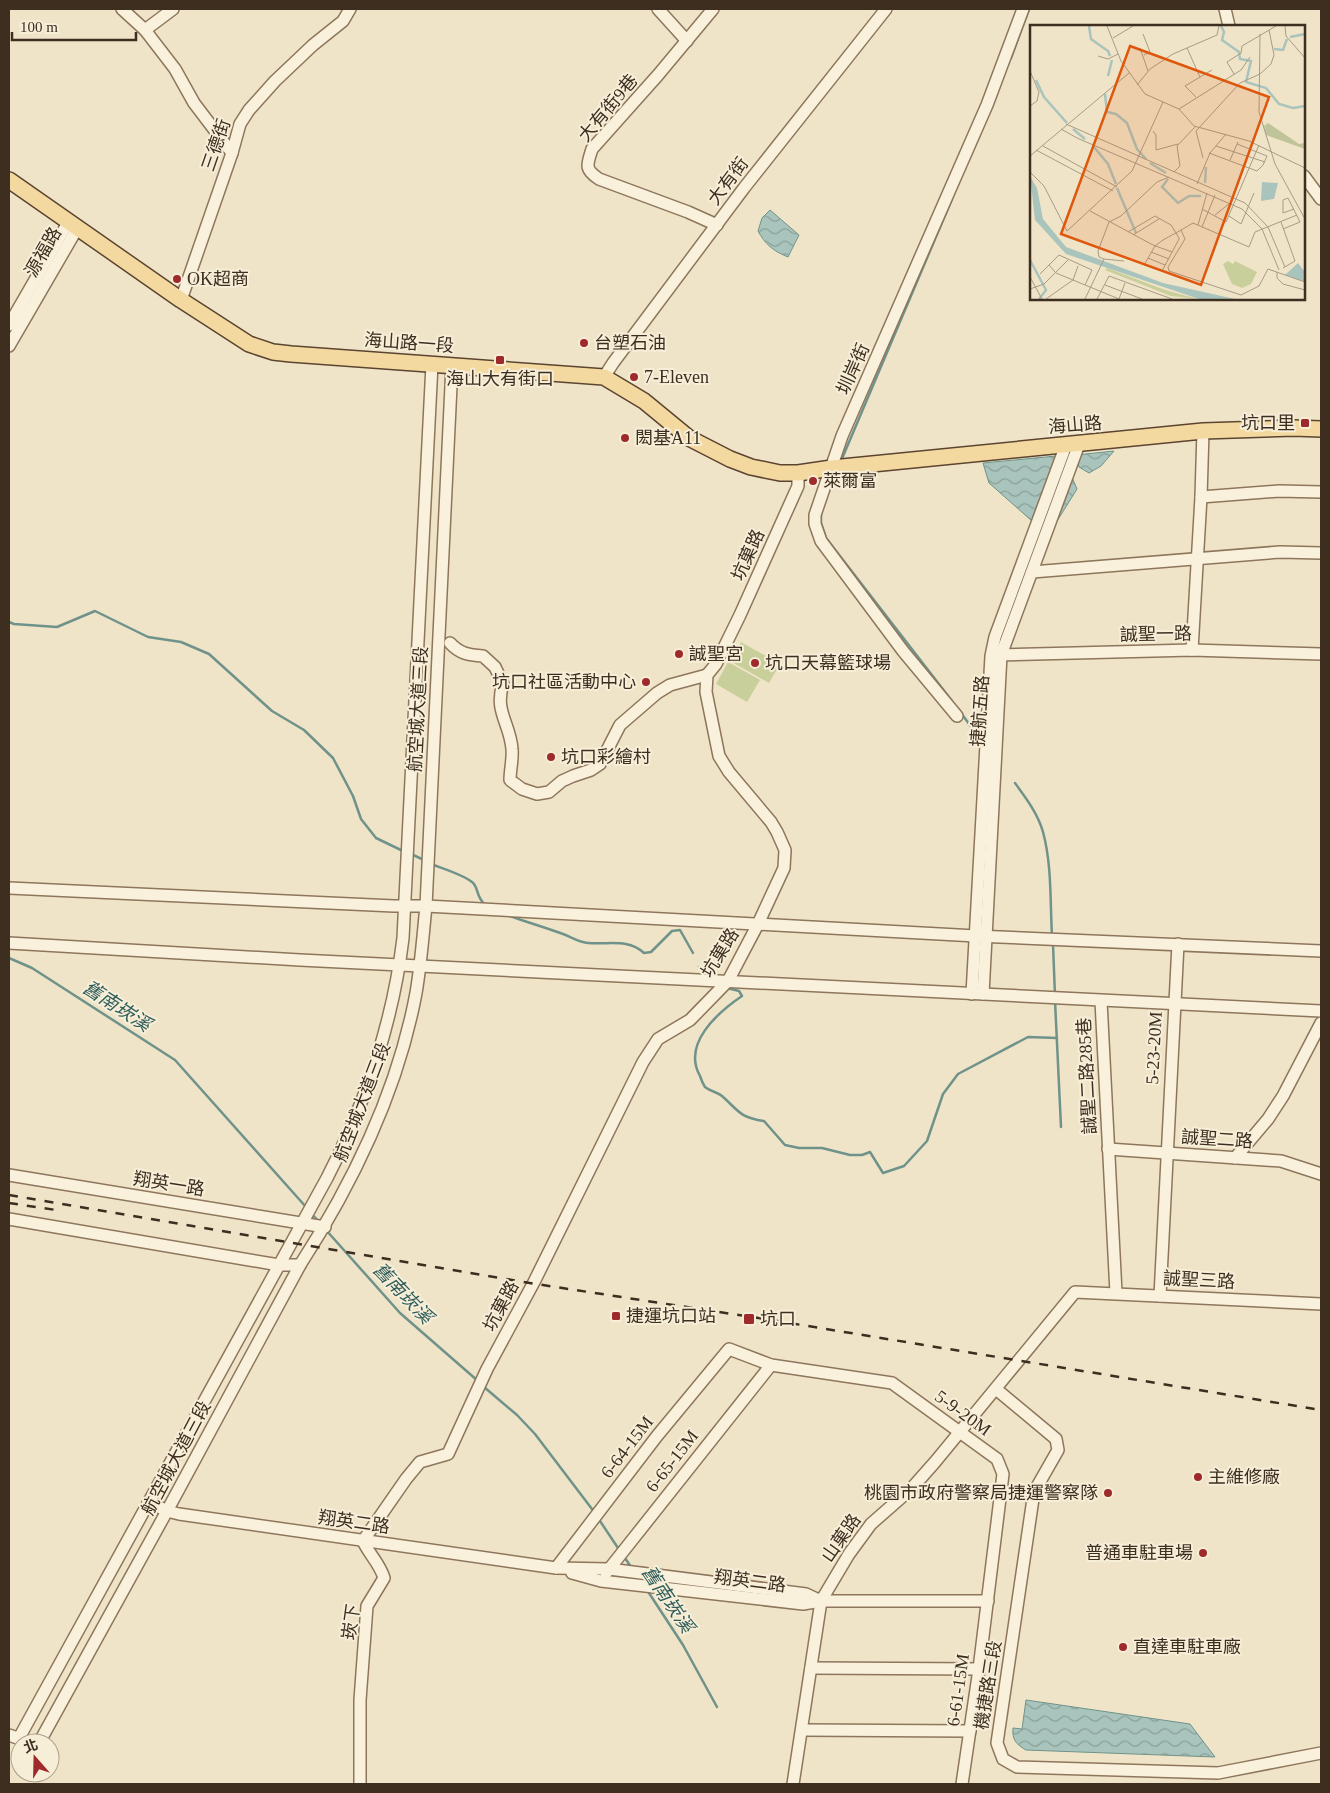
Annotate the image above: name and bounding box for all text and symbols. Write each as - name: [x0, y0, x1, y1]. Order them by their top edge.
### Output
- scale bar: [12, 10, 136, 42]
- text: 100 m: [20, 19, 58, 35]
- inset map: [1030, 25, 1305, 300]
- street label: 大有街9巷: [574, 71, 642, 145]
- street label: 三德街: [198, 116, 234, 174]
- street label: 大有街: [704, 153, 752, 209]
- street label: 源福路: [21, 224, 65, 280]
- place label: OK超商: [187, 269, 249, 289]
- marker: OK超商: [171, 273, 183, 285]
- street label: 海山路一段: [363, 330, 455, 356]
- place label: 台塑石油: [594, 333, 666, 353]
- marker: 台塑石油: [578, 337, 590, 349]
- street label: 圳岸街: [833, 340, 873, 398]
- marker: 海山大有街口: [494, 354, 506, 366]
- place label: 7-Eleven: [644, 367, 709, 387]
- place label: 海山大有街口: [446, 369, 554, 389]
- marker: 7-Eleven: [628, 371, 640, 383]
- street label: 海山路: [1047, 413, 1103, 437]
- place label: 坑口里: [1241, 413, 1295, 433]
- marker: 坑口里: [1299, 417, 1311, 429]
- place label: 閎基A11: [635, 428, 701, 448]
- marker: 閎基A11: [619, 432, 631, 444]
- place label: 萊爾富: [823, 471, 877, 491]
- marker: 萊爾富: [807, 475, 819, 487]
- street label: 坑菓路: [728, 526, 768, 584]
- street label: 誠聖一路: [1120, 623, 1192, 645]
- place label: 誠聖宮: [689, 644, 743, 664]
- street label: 航空城大道三段: [405, 646, 431, 772]
- marker: 誠聖宮: [673, 648, 685, 660]
- place label: 坑口天幕籃球場: [765, 653, 891, 673]
- marker: 坑口天幕籃球場: [749, 657, 761, 669]
- place label: 坑口社區活動中心: [492, 672, 636, 692]
- street label: 捷航五路: [968, 674, 992, 748]
- marker: 坑口社區活動中心: [640, 676, 652, 688]
- place label: 坑口彩繪村: [561, 747, 651, 767]
- marker: 坑口彩繪村: [545, 751, 557, 763]
- street label: 坑菓路: [697, 925, 743, 981]
- water label: 舊南崁溪: [79, 976, 157, 1037]
- street label: 5-23-20M: [1142, 1011, 1166, 1085]
- street label: 誠聖二路285巷: [1074, 1017, 1100, 1135]
- street label: 航空城大道三段: [330, 1040, 394, 1164]
- street label: 誠聖二路: [1180, 1127, 1254, 1151]
- street label: 翔英一路: [132, 1168, 206, 1200]
- water label: 舊南崁溪: [369, 1258, 439, 1330]
- street label: 誠聖三路: [1163, 1268, 1235, 1292]
- street label: 坑菓路: [479, 1277, 523, 1335]
- place label: 捷運坑口站: [626, 1306, 716, 1326]
- place label: 坑口: [760, 1309, 796, 1329]
- marker: 捷運坑口站: [610, 1310, 622, 1322]
- marker: 坑口: [742, 1312, 756, 1326]
- street label: 5-9-20M: [931, 1386, 995, 1440]
- street label: 航空城大道三段: [138, 1398, 214, 1518]
- street label: 6-64-15M: [597, 1412, 657, 1482]
- street label: 6-65-15M: [642, 1426, 702, 1496]
- place label: 主維修廠: [1208, 1467, 1280, 1487]
- marker: 主維修廠: [1192, 1471, 1204, 1483]
- place label: 桃園市政府警察局捷運警察隊: [864, 1483, 1098, 1503]
- marker: 桃園市政府警察局捷運警察隊: [1102, 1487, 1114, 1499]
- street label: 翔英二路: [317, 1507, 391, 1537]
- street label: 山菓路: [817, 1510, 865, 1566]
- place label: 普通車駐車場: [1085, 1543, 1193, 1563]
- marker: 普通車駐車場: [1197, 1547, 1209, 1559]
- water label: 舊南崁溪: [638, 1562, 700, 1639]
- street label: 翔英二路: [713, 1567, 787, 1595]
- street label: 崁下: [339, 1603, 363, 1641]
- place label: 直達車駐車廠: [1133, 1637, 1241, 1657]
- street label: 機捷路三段: [971, 1639, 1005, 1731]
- marker: 直達車駐車廠: [1117, 1641, 1129, 1653]
- street label: 6-61-15M: [943, 1652, 973, 1728]
- north arrow: [10, 1733, 60, 1783]
- text: 北: [22, 1737, 40, 1756]

